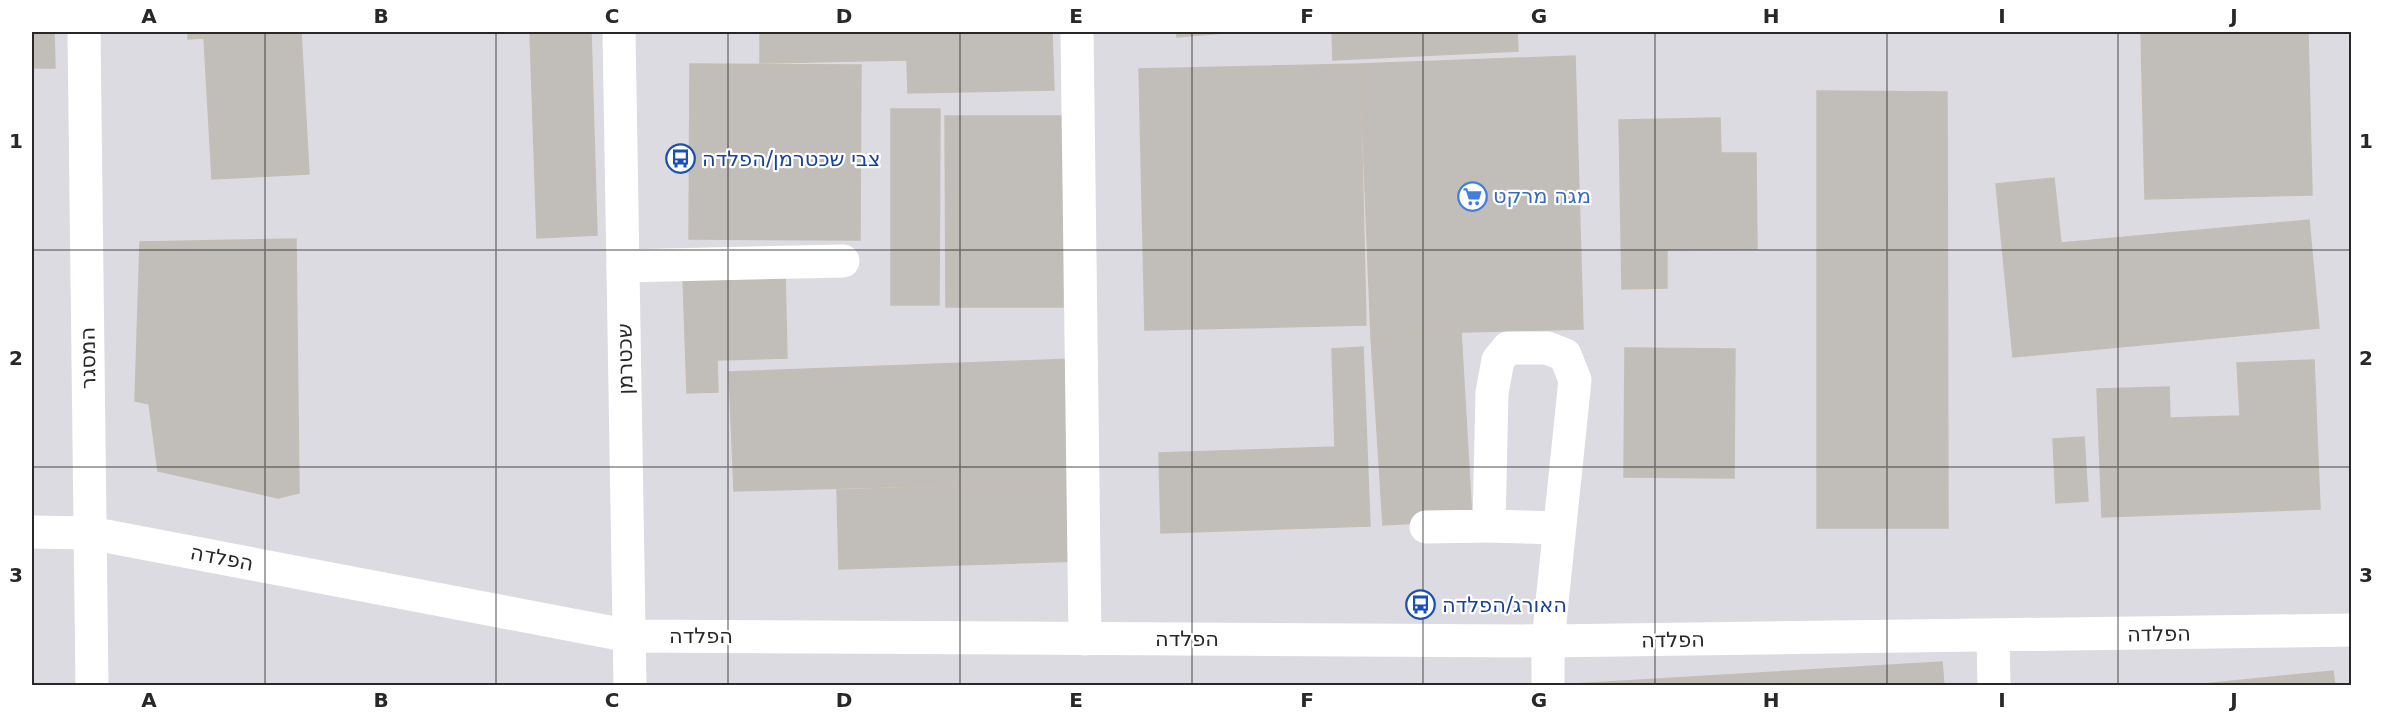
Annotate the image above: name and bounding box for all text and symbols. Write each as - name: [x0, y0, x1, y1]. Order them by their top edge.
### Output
- text: A: [141, 4, 157, 28]
- text: B: [373, 4, 389, 28]
- text: C: [605, 4, 619, 28]
- text: D: [836, 4, 852, 28]
- text: E: [1069, 4, 1083, 28]
- text: F: [1300, 4, 1314, 28]
- text: G: [1531, 4, 1547, 28]
- text: H: [1763, 4, 1779, 28]
- text: I: [1998, 4, 2006, 28]
- text: J: [2228, 4, 2238, 28]
- text: 1: [9, 129, 23, 153]
- text: 1: [2359, 129, 2373, 153]
- bus stop icon: צבי שכטרמן/הפלדה: [665, 143, 697, 175]
- place label: צבי שכטרמן/הפלדה: [702, 147, 880, 171]
- supermarket icon: מגה מרקט: [1456, 180, 1488, 212]
- place label: מגה מרקט: [1493, 184, 1591, 208]
- street label: שכטרמן: [612, 323, 638, 395]
- street label: המסגר: [75, 327, 101, 389]
- text: 2: [9, 346, 23, 370]
- text: 2: [2359, 346, 2373, 370]
- street label: הפלדה: [188, 540, 256, 576]
- text: 3: [9, 563, 23, 587]
- text: 3: [2359, 563, 2373, 587]
- bus stop icon: האורג/הפלדה: [1405, 589, 1437, 621]
- place label: האורג/הפלדה: [1442, 593, 1567, 617]
- street label: הפלדה: [2127, 621, 2191, 647]
- street label: הפלדה: [669, 624, 733, 648]
- street label: הפלדה: [1155, 627, 1219, 651]
- street label: הפלדה: [1641, 627, 1705, 653]
- text: A: [141, 688, 157, 712]
- text: B: [373, 688, 389, 712]
- text: C: [605, 688, 619, 712]
- text: D: [836, 688, 852, 712]
- text: E: [1069, 688, 1083, 712]
- text: F: [1300, 688, 1314, 712]
- text: G: [1531, 688, 1547, 712]
- text: H: [1763, 688, 1779, 712]
- text: I: [1998, 688, 2006, 712]
- text: J: [2228, 688, 2238, 712]

